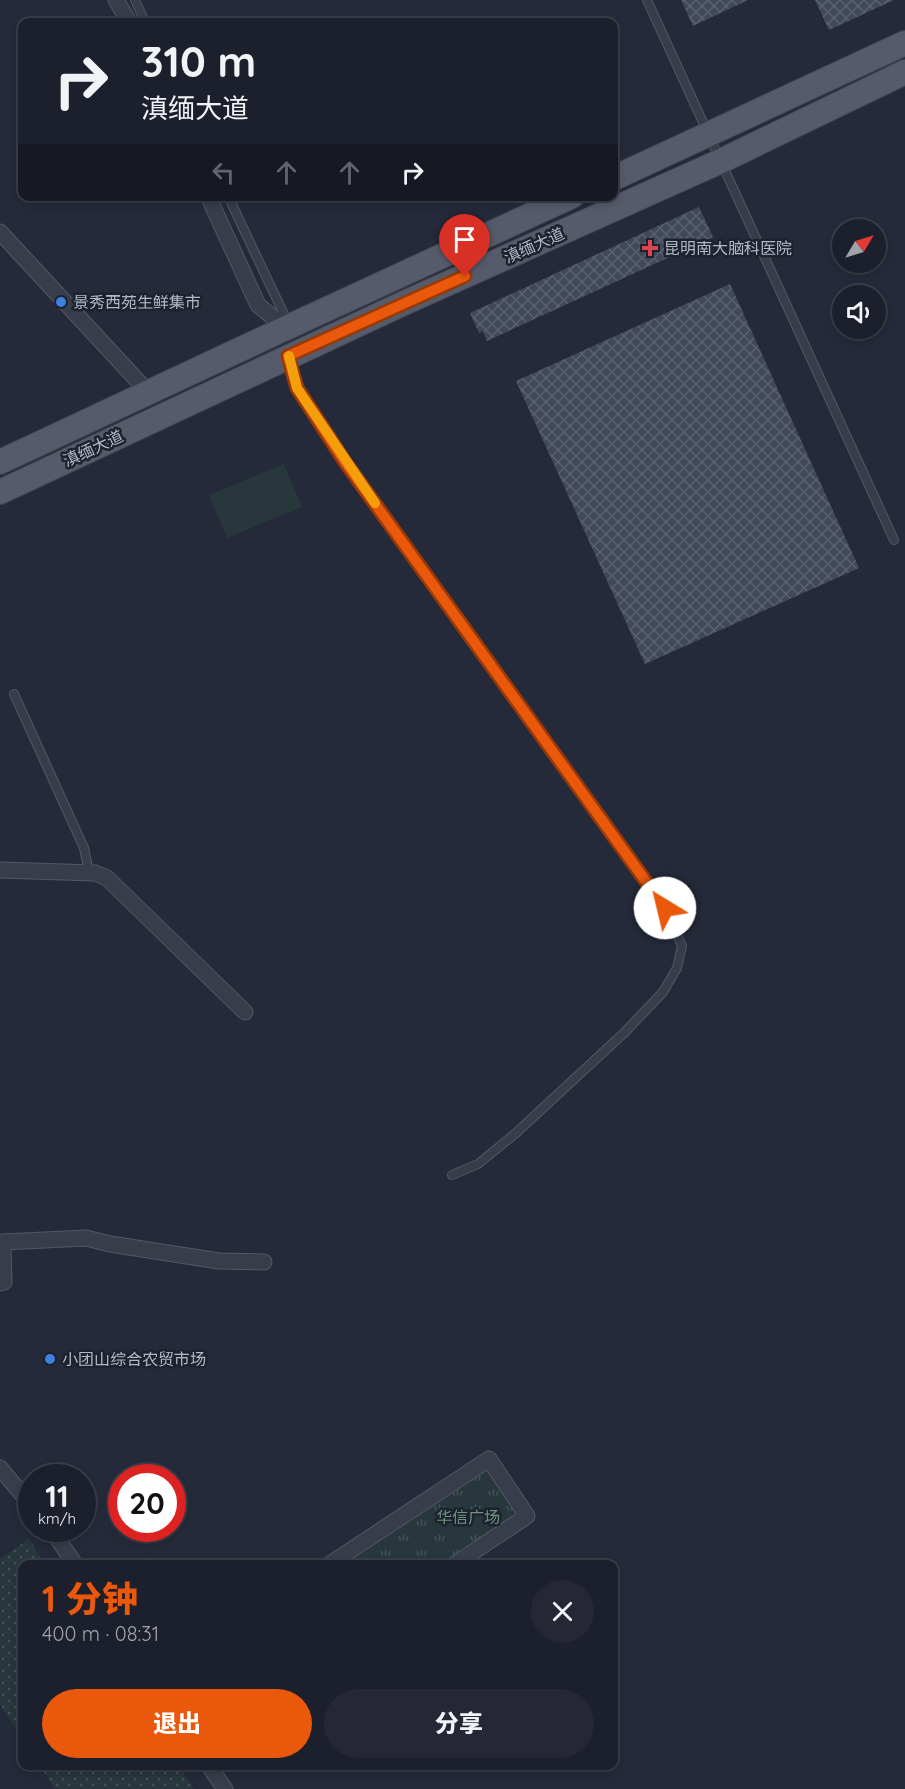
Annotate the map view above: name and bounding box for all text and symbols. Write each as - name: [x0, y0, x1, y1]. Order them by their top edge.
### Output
- text: 310 m: [141, 35, 256, 88]
- icon: right: [42, 42, 120, 120]
- text: 滇缅大道: [141, 91, 249, 125]
- icon: left: [207, 156, 240, 189]
- icon: ahead: [270, 156, 303, 189]
- icon: ahead: [333, 156, 366, 189]
- icon: right: [396, 156, 429, 189]
- pin: [439, 214, 490, 276]
- north arrow: [832, 219, 886, 273]
- map controls: [832, 219, 886, 339]
- icon: arrive: [448, 223, 481, 256]
- street label: 滇缅大道: [501, 223, 567, 267]
- place label: 昆明南大脑科医院: [664, 238, 792, 258]
- marker: 昆明南大脑科医院: [641, 239, 659, 257]
- button: sound: [832, 285, 886, 339]
- place label: 景秀西苑生鲜集市: [73, 292, 201, 312]
- marker: 景秀西苑生鲜集市: [54, 295, 68, 309]
- street label: 滇缅大道: [60, 425, 126, 471]
- position arrow: [633, 876, 697, 940]
- place label: 小团山综合农贸市场: [62, 1349, 206, 1369]
- marker: 小团山综合农贸市场: [43, 1352, 57, 1366]
- speed limit sign: 20: [108, 1464, 186, 1542]
- text: 11: [45, 1477, 69, 1515]
- park label: 华信广场: [436, 1507, 500, 1527]
- text: km/h: [38, 1509, 76, 1528]
- text: 1 分钟: [42, 1576, 138, 1621]
- button: close: [531, 1580, 594, 1643]
- text: 400 m · 08:31: [42, 1621, 159, 1646]
- button: 退出: [42, 1689, 312, 1758]
- button: 分享: [324, 1689, 594, 1758]

